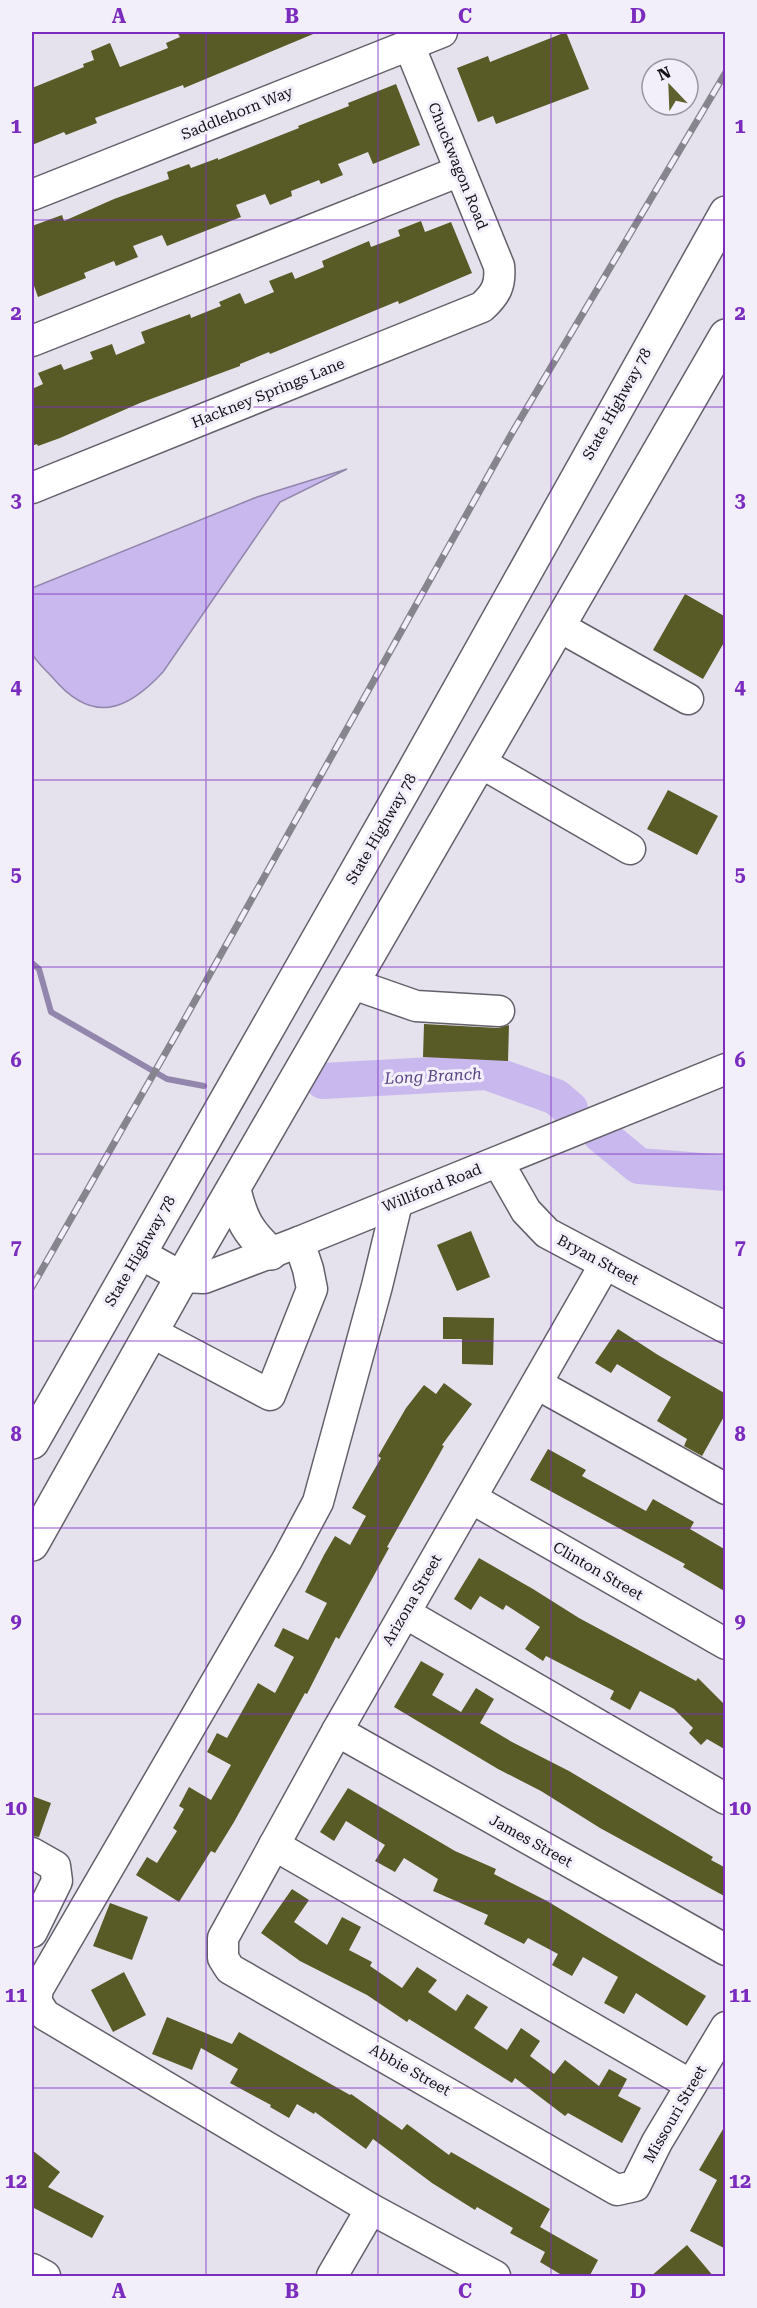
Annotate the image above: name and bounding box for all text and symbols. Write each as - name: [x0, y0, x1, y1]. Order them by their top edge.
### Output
- text: A: [112, 4, 127, 28]
- text: B: [285, 4, 299, 28]
- text: C: [458, 4, 472, 28]
- text: D: [630, 4, 646, 28]
- north arrow: [640, 57, 700, 117]
- text: N: [655, 62, 674, 85]
- street label: Saddlehorn Way: [178, 82, 296, 144]
- street label: Chuckwagon Road: [424, 100, 492, 232]
- text: 1: [10, 114, 22, 138]
- text: 1: [734, 114, 746, 138]
- text: 2: [10, 301, 22, 325]
- text: 2: [734, 301, 746, 325]
- street label: State Highway 78: [579, 345, 655, 463]
- street label: Hackney Springs Lane: [189, 354, 347, 432]
- text: 3: [10, 488, 22, 512]
- text: 3: [734, 488, 746, 512]
- text: 4: [10, 675, 22, 699]
- text: 4: [734, 675, 746, 699]
- street label: State Highway 78: [342, 770, 420, 888]
- text: 5: [10, 862, 22, 886]
- text: 5: [734, 862, 746, 886]
- text: 6: [10, 1048, 22, 1072]
- text: 6: [734, 1048, 746, 1072]
- water label: Long Branch: [383, 1064, 482, 1088]
- street label: Williford Road: [380, 1160, 485, 1216]
- street label: State Highway 78: [101, 1192, 179, 1310]
- street label: Bryan Street: [554, 1231, 642, 1289]
- text: 7: [10, 1235, 22, 1259]
- text: 7: [734, 1235, 746, 1259]
- text: 8: [10, 1422, 22, 1446]
- text: 8: [734, 1422, 746, 1446]
- street label: Clinton Street: [550, 1538, 647, 1604]
- street label: Arizona Street: [379, 1551, 446, 1649]
- text: 9: [10, 1609, 22, 1633]
- text: 9: [734, 1609, 746, 1633]
- text: 10: [5, 1796, 27, 1820]
- text: 10: [729, 1796, 751, 1820]
- street label: James Street: [486, 1811, 576, 1871]
- text: 11: [5, 1983, 27, 2007]
- text: 11: [729, 1983, 751, 2007]
- street label: Abbie Street: [366, 2040, 454, 2100]
- street label: Missouri Street: [640, 2062, 710, 2166]
- text: 12: [5, 2169, 27, 2193]
- text: 12: [729, 2169, 751, 2193]
- text: A: [112, 2279, 127, 2303]
- text: B: [285, 2279, 299, 2303]
- text: C: [458, 2279, 472, 2303]
- text: D: [630, 2279, 646, 2303]

